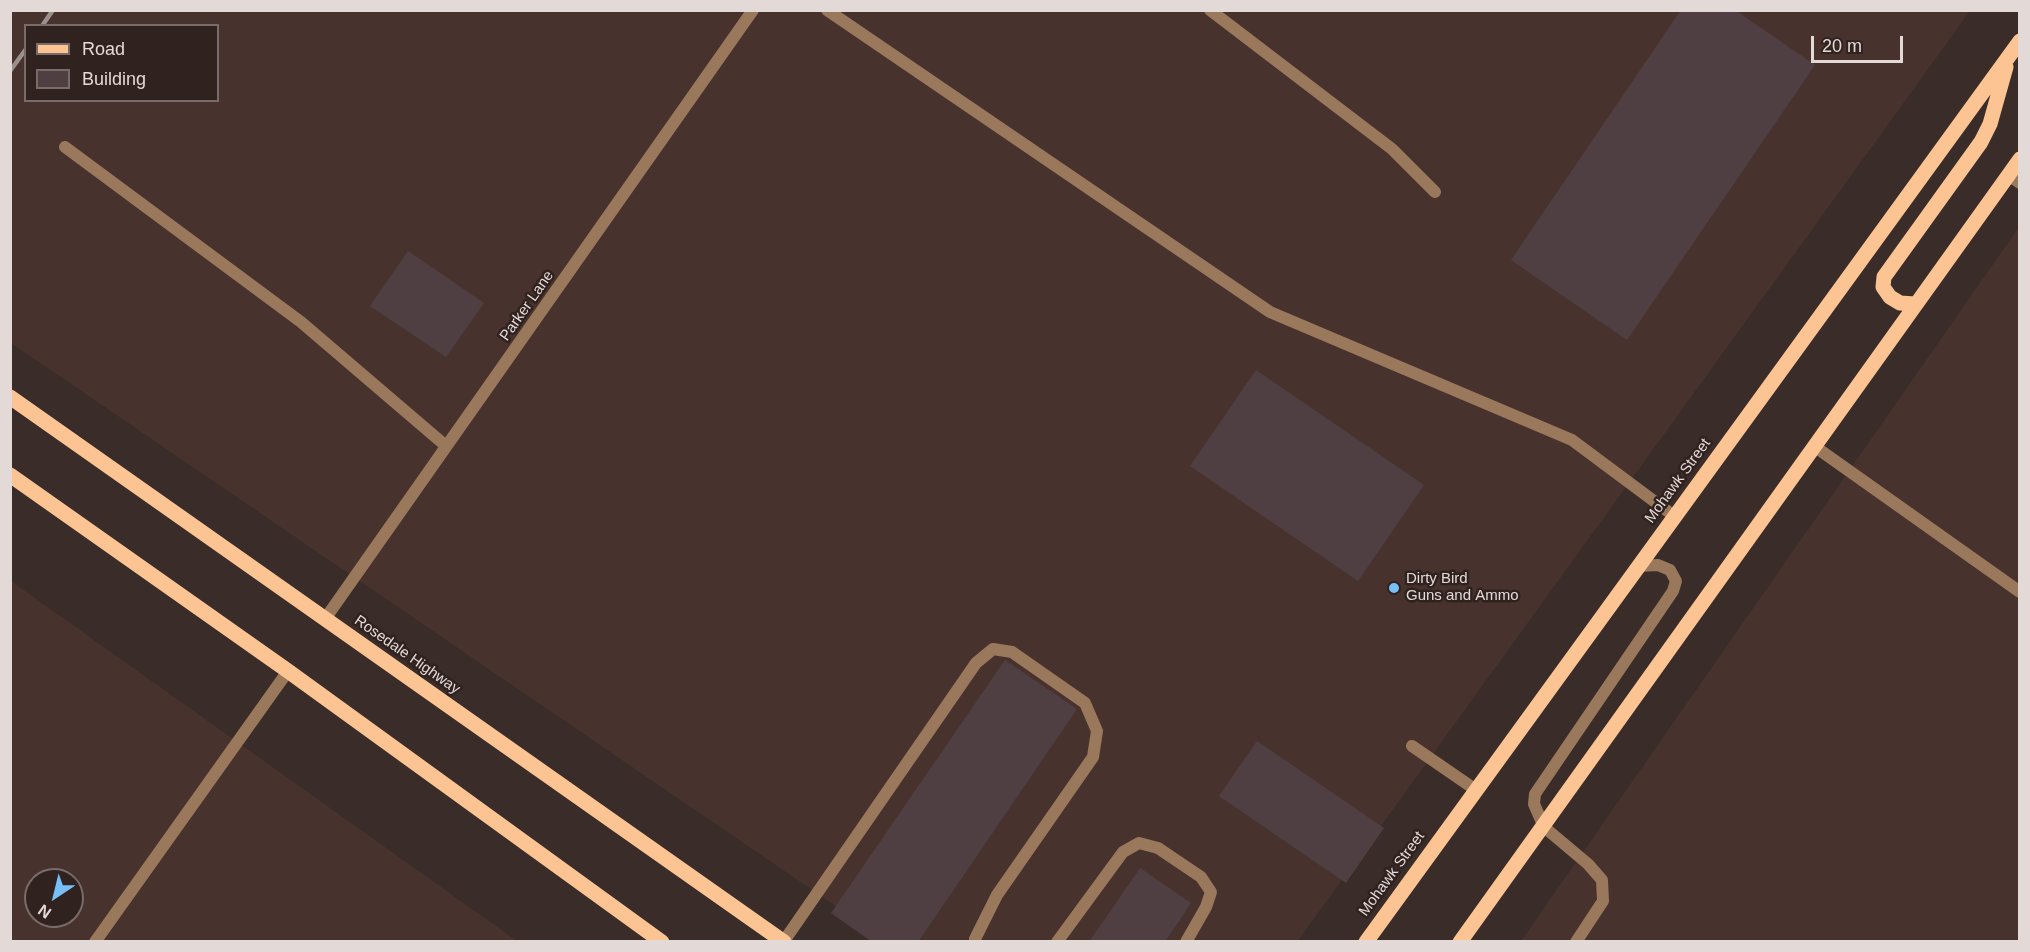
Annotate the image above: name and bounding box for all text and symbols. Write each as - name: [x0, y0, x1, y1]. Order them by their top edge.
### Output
- legend: [24, 24, 219, 102]
- scale bar: [1814, 24, 1906, 62]
- text: 20 m: [1822, 36, 1862, 56]
- text: Road: [82, 39, 125, 59]
- text: Building: [82, 69, 146, 89]
- street label: Parker Lane: [496, 267, 558, 345]
- street label: Mohawk Street: [1641, 435, 1715, 527]
- place label: Dirty Bird Guns and Ammo: [1406, 570, 1519, 605]
- marker: Dirty Bird Guns and Ammo: [1387, 581, 1401, 595]
- street label: Rosedale Highway: [351, 612, 463, 698]
- street label: Mohawk Street: [1355, 828, 1429, 920]
- north arrow: [24, 868, 84, 928]
- text: N: [35, 901, 54, 922]

